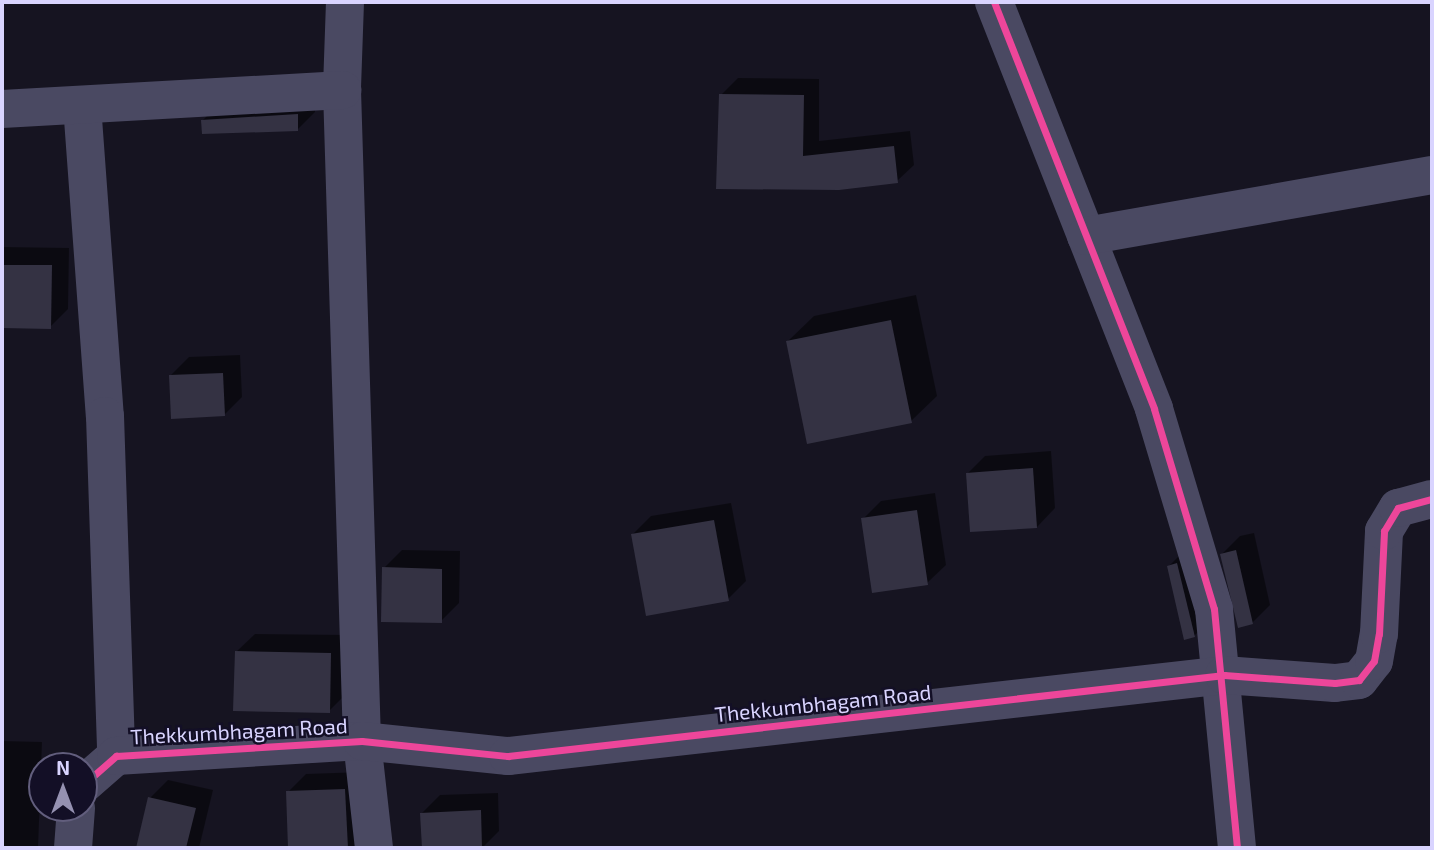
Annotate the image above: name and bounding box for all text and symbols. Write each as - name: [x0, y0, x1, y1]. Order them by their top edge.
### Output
- street label: Thekkumbhagam Road: [713, 679, 933, 727]
- street label: Thekkumbhagam Road: [130, 713, 348, 749]
- north arrow: [28, 752, 98, 822]
- text: N: [56, 756, 70, 779]

